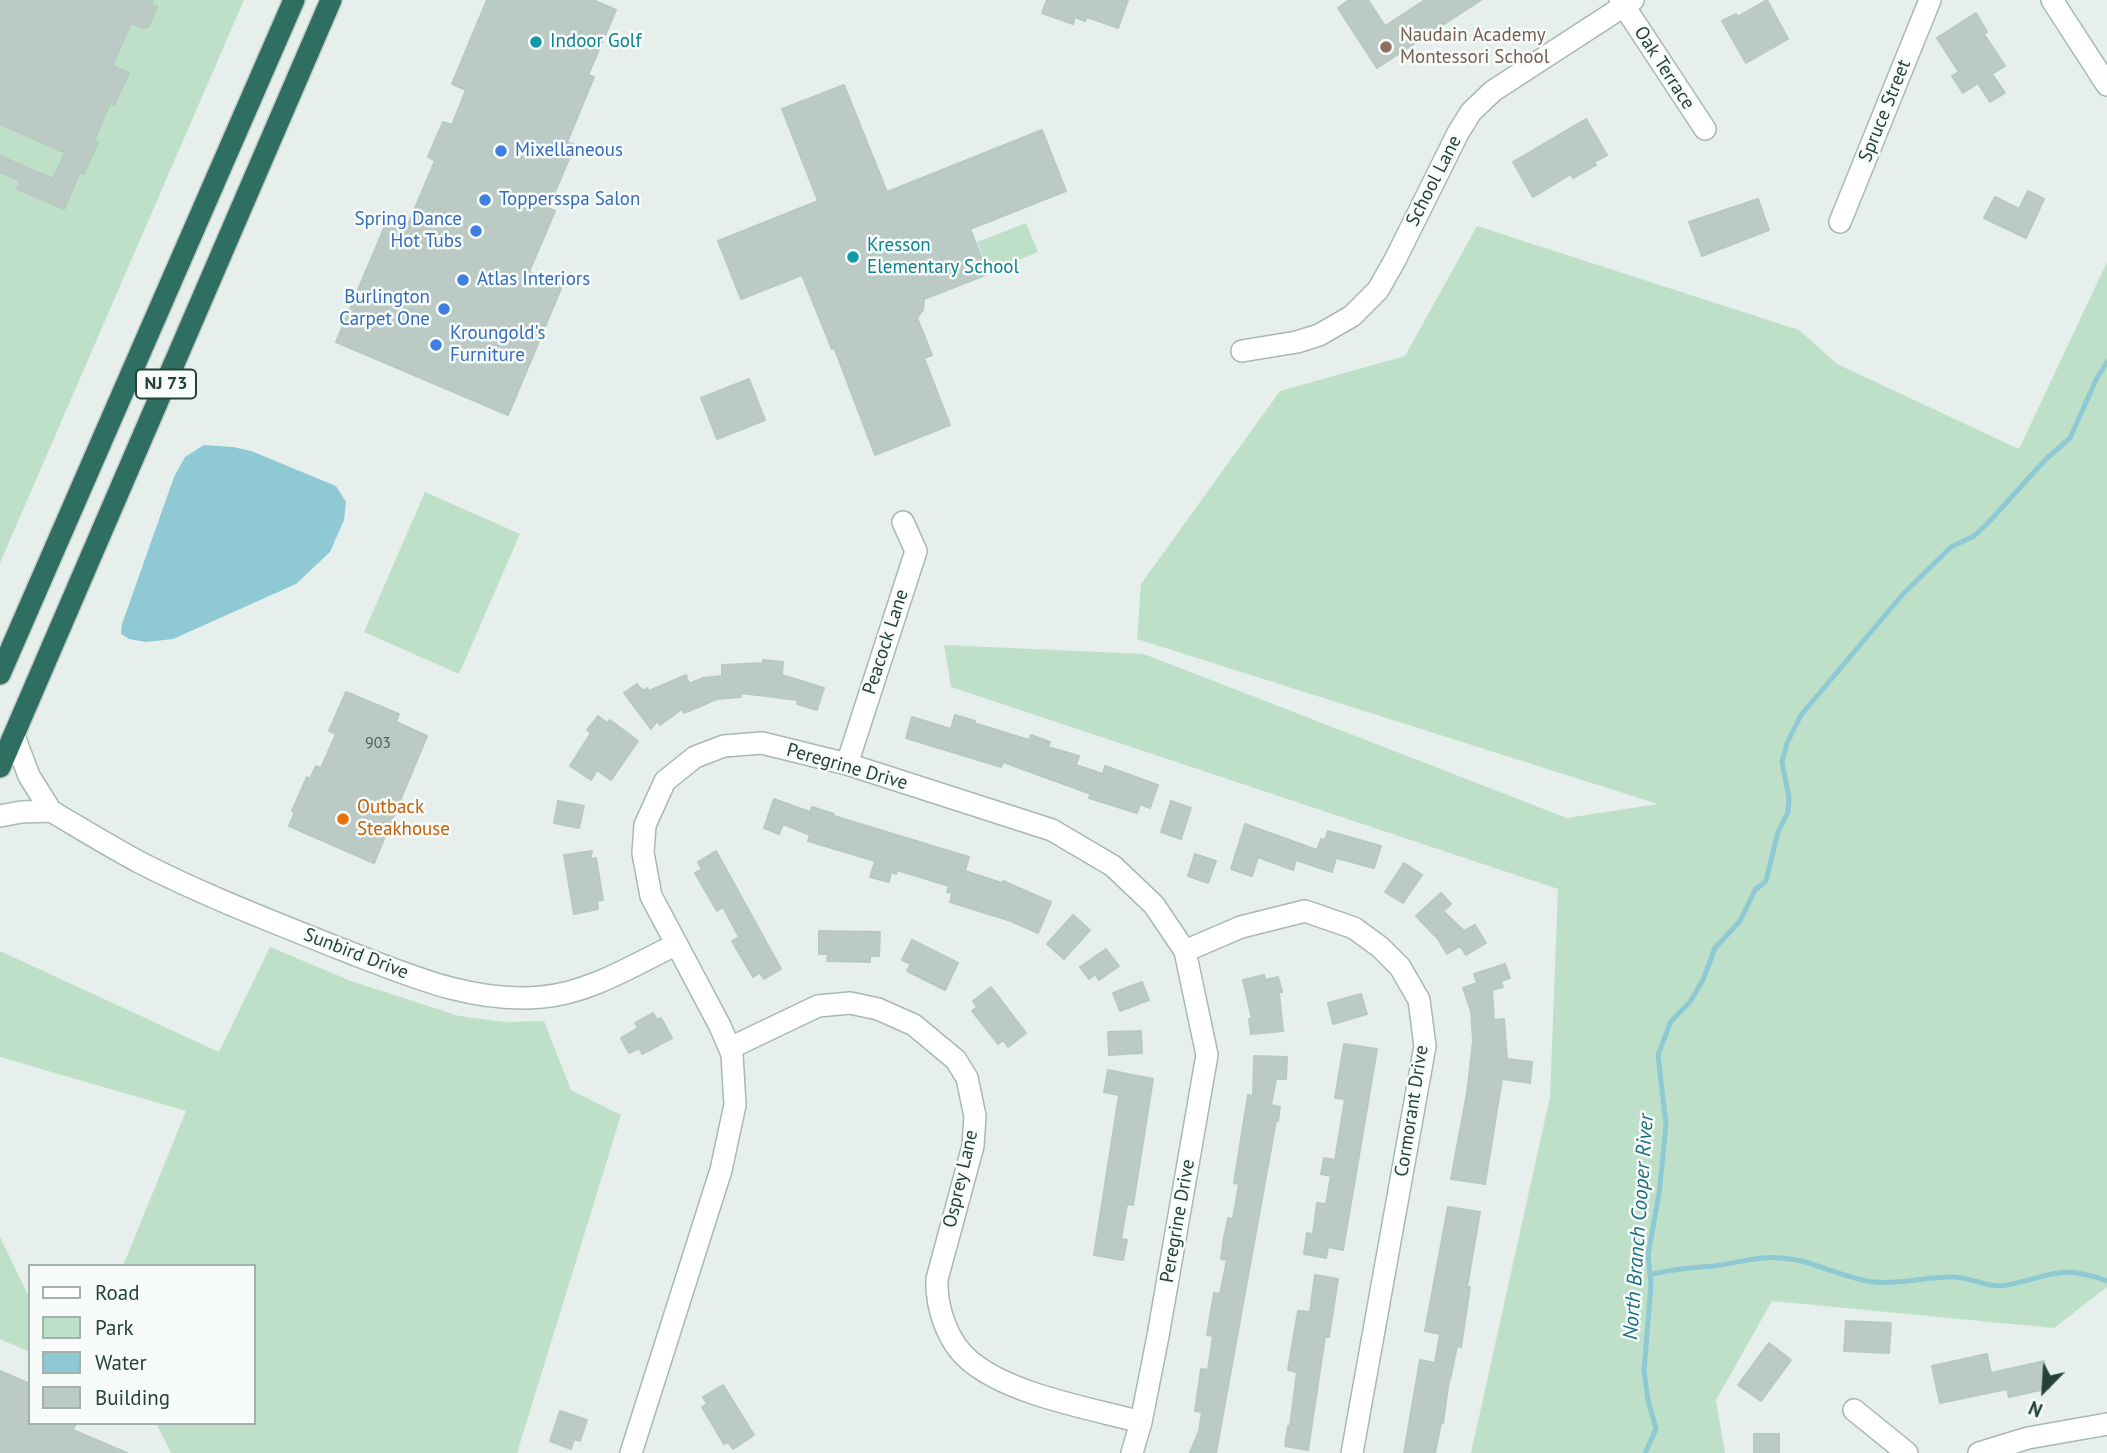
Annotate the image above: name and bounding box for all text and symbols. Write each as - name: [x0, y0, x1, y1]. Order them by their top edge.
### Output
- street label: Oak Terrace: [1629, 22, 1699, 114]
- place label: Naudain Academy Montessori School: [1400, 25, 1549, 69]
- place label: Indoor Golf: [550, 31, 641, 53]
- marker: Indoor Golf: [528, 34, 544, 50]
- marker: Naudain Academy Montessori School: [1378, 39, 1394, 55]
- street label: Spruce Street: [1854, 56, 1916, 166]
- street label: School Lane: [1401, 132, 1467, 230]
- place label: Mixellaneous: [515, 140, 623, 162]
- marker: Mixellaneous: [493, 143, 509, 159]
- place label: Toppersspa Salon: [499, 189, 640, 211]
- marker: Toppersspa Salon: [477, 192, 493, 208]
- place label: Spring Dance Hot Tubs: [354, 209, 462, 253]
- marker: Spring Dance Hot Tubs: [468, 223, 484, 239]
- place label: Kresson Elementary School: [867, 235, 1019, 279]
- marker: Kresson Elementary School: [845, 249, 861, 265]
- place label: Atlas Interiors: [477, 269, 590, 291]
- marker: Atlas Interiors: [455, 272, 471, 288]
- place label: Burlington Carpet One: [339, 287, 430, 331]
- marker: Burlington Carpet One: [436, 301, 452, 317]
- place label: Kroungold's Furniture: [450, 323, 545, 367]
- marker: Kroungold's Furniture: [428, 337, 444, 353]
- road number: NJ 73: [136, 370, 196, 398]
- street label: Peacock Lane: [858, 587, 914, 697]
- house number: 903: [365, 733, 391, 753]
- street label: Peregrine Drive: [784, 739, 910, 795]
- place label: Outback Steakhouse: [357, 797, 450, 841]
- marker: Outback Steakhouse: [335, 811, 351, 827]
- street label: Sunbird Drive: [300, 924, 412, 984]
- street label: Cormorant Drive: [1390, 1044, 1434, 1178]
- water label: North Branch Cooper River: [1619, 1113, 1659, 1341]
- street label: Osprey Lane: [939, 1128, 983, 1230]
- street label: Peregrine Drive: [1156, 1157, 1200, 1285]
- legend: [28, 1264, 256, 1425]
- text: Road: [95, 1279, 139, 1306]
- text: Park: [95, 1314, 134, 1341]
- text: Water: [95, 1349, 147, 1376]
- north arrow: [2009, 1355, 2079, 1425]
- text: Building: [95, 1384, 170, 1411]
- text: N: [2025, 1396, 2046, 1423]

